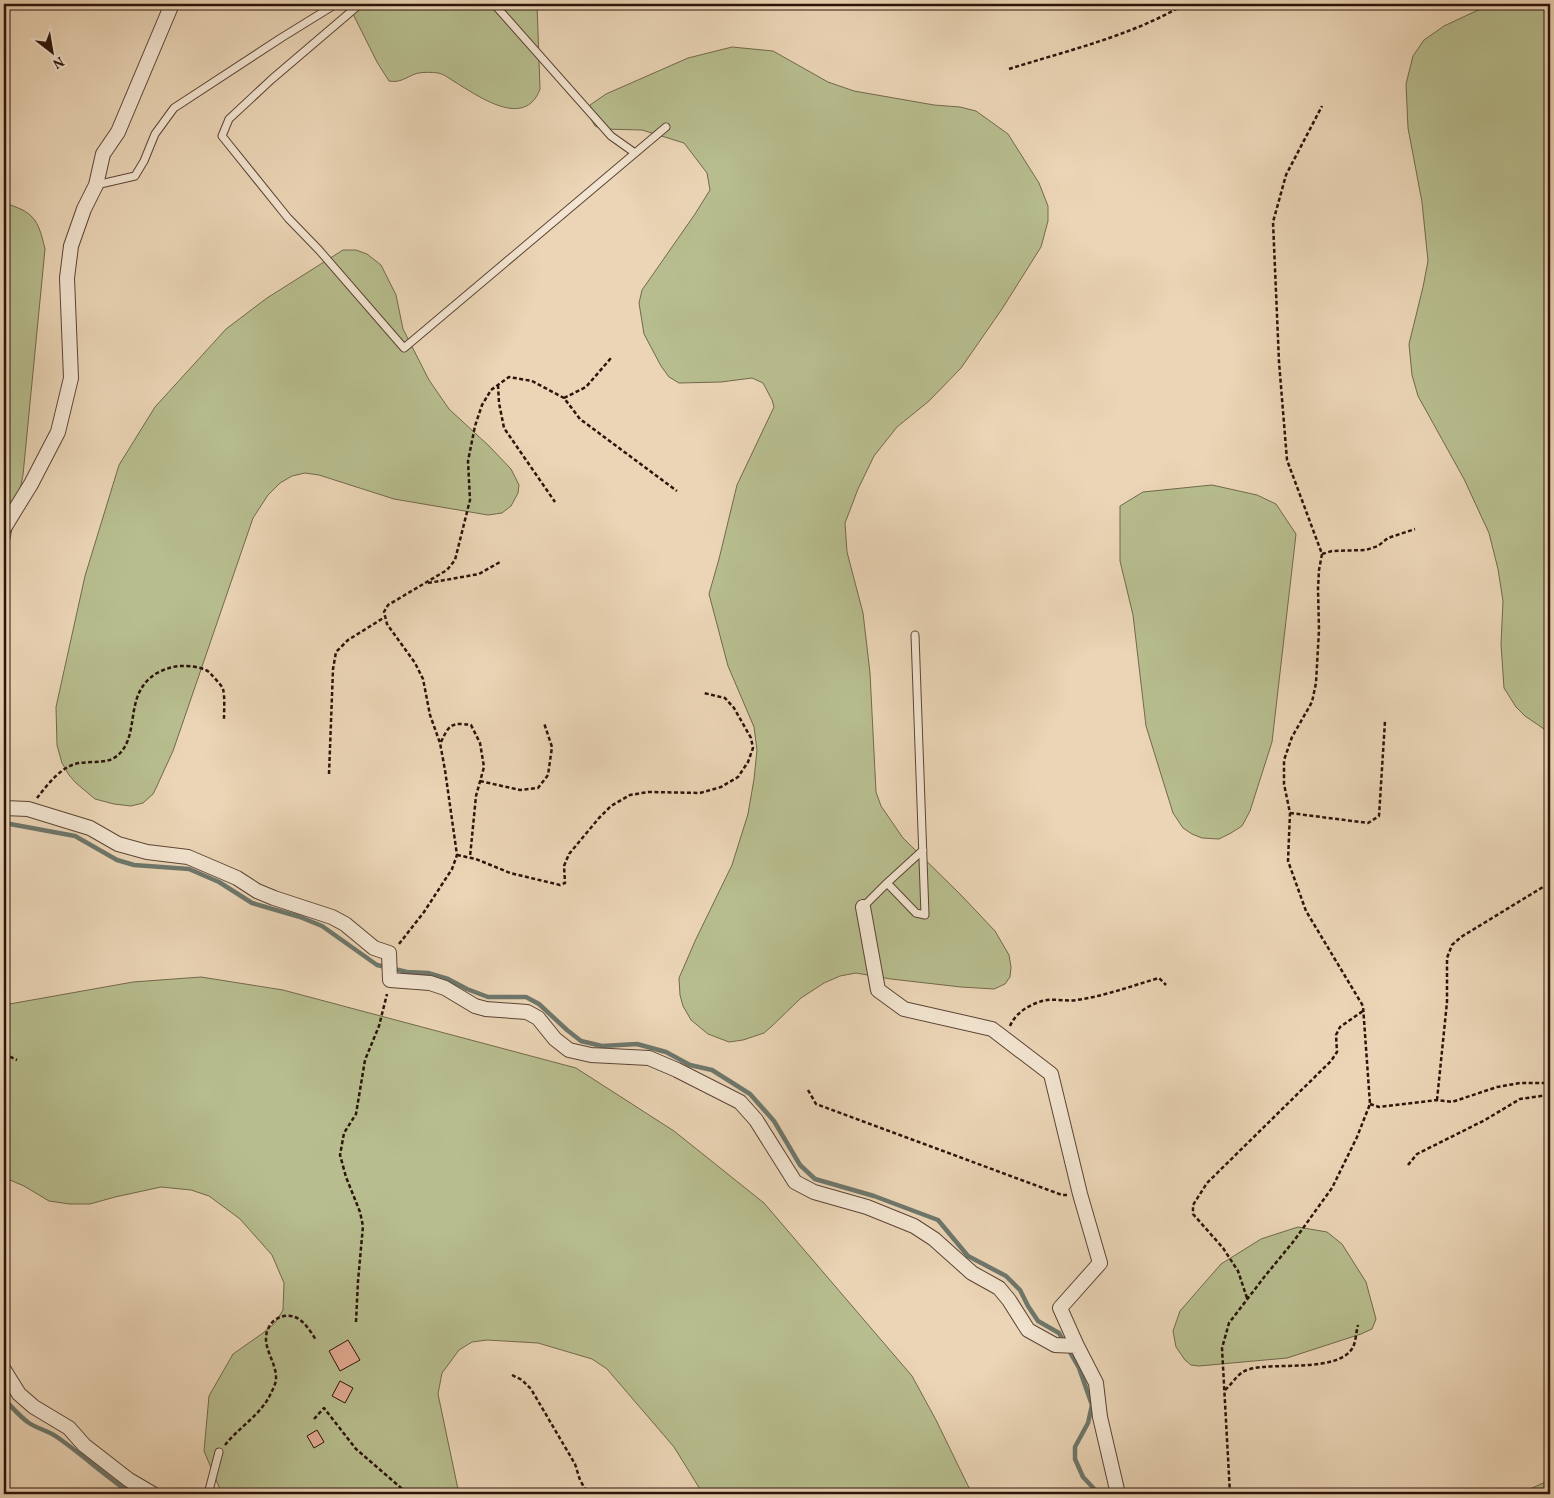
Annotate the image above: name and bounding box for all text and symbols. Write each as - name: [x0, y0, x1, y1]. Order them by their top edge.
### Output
- north arrow: [28, 28, 78, 78]
- text: N: [49, 51, 67, 73]

